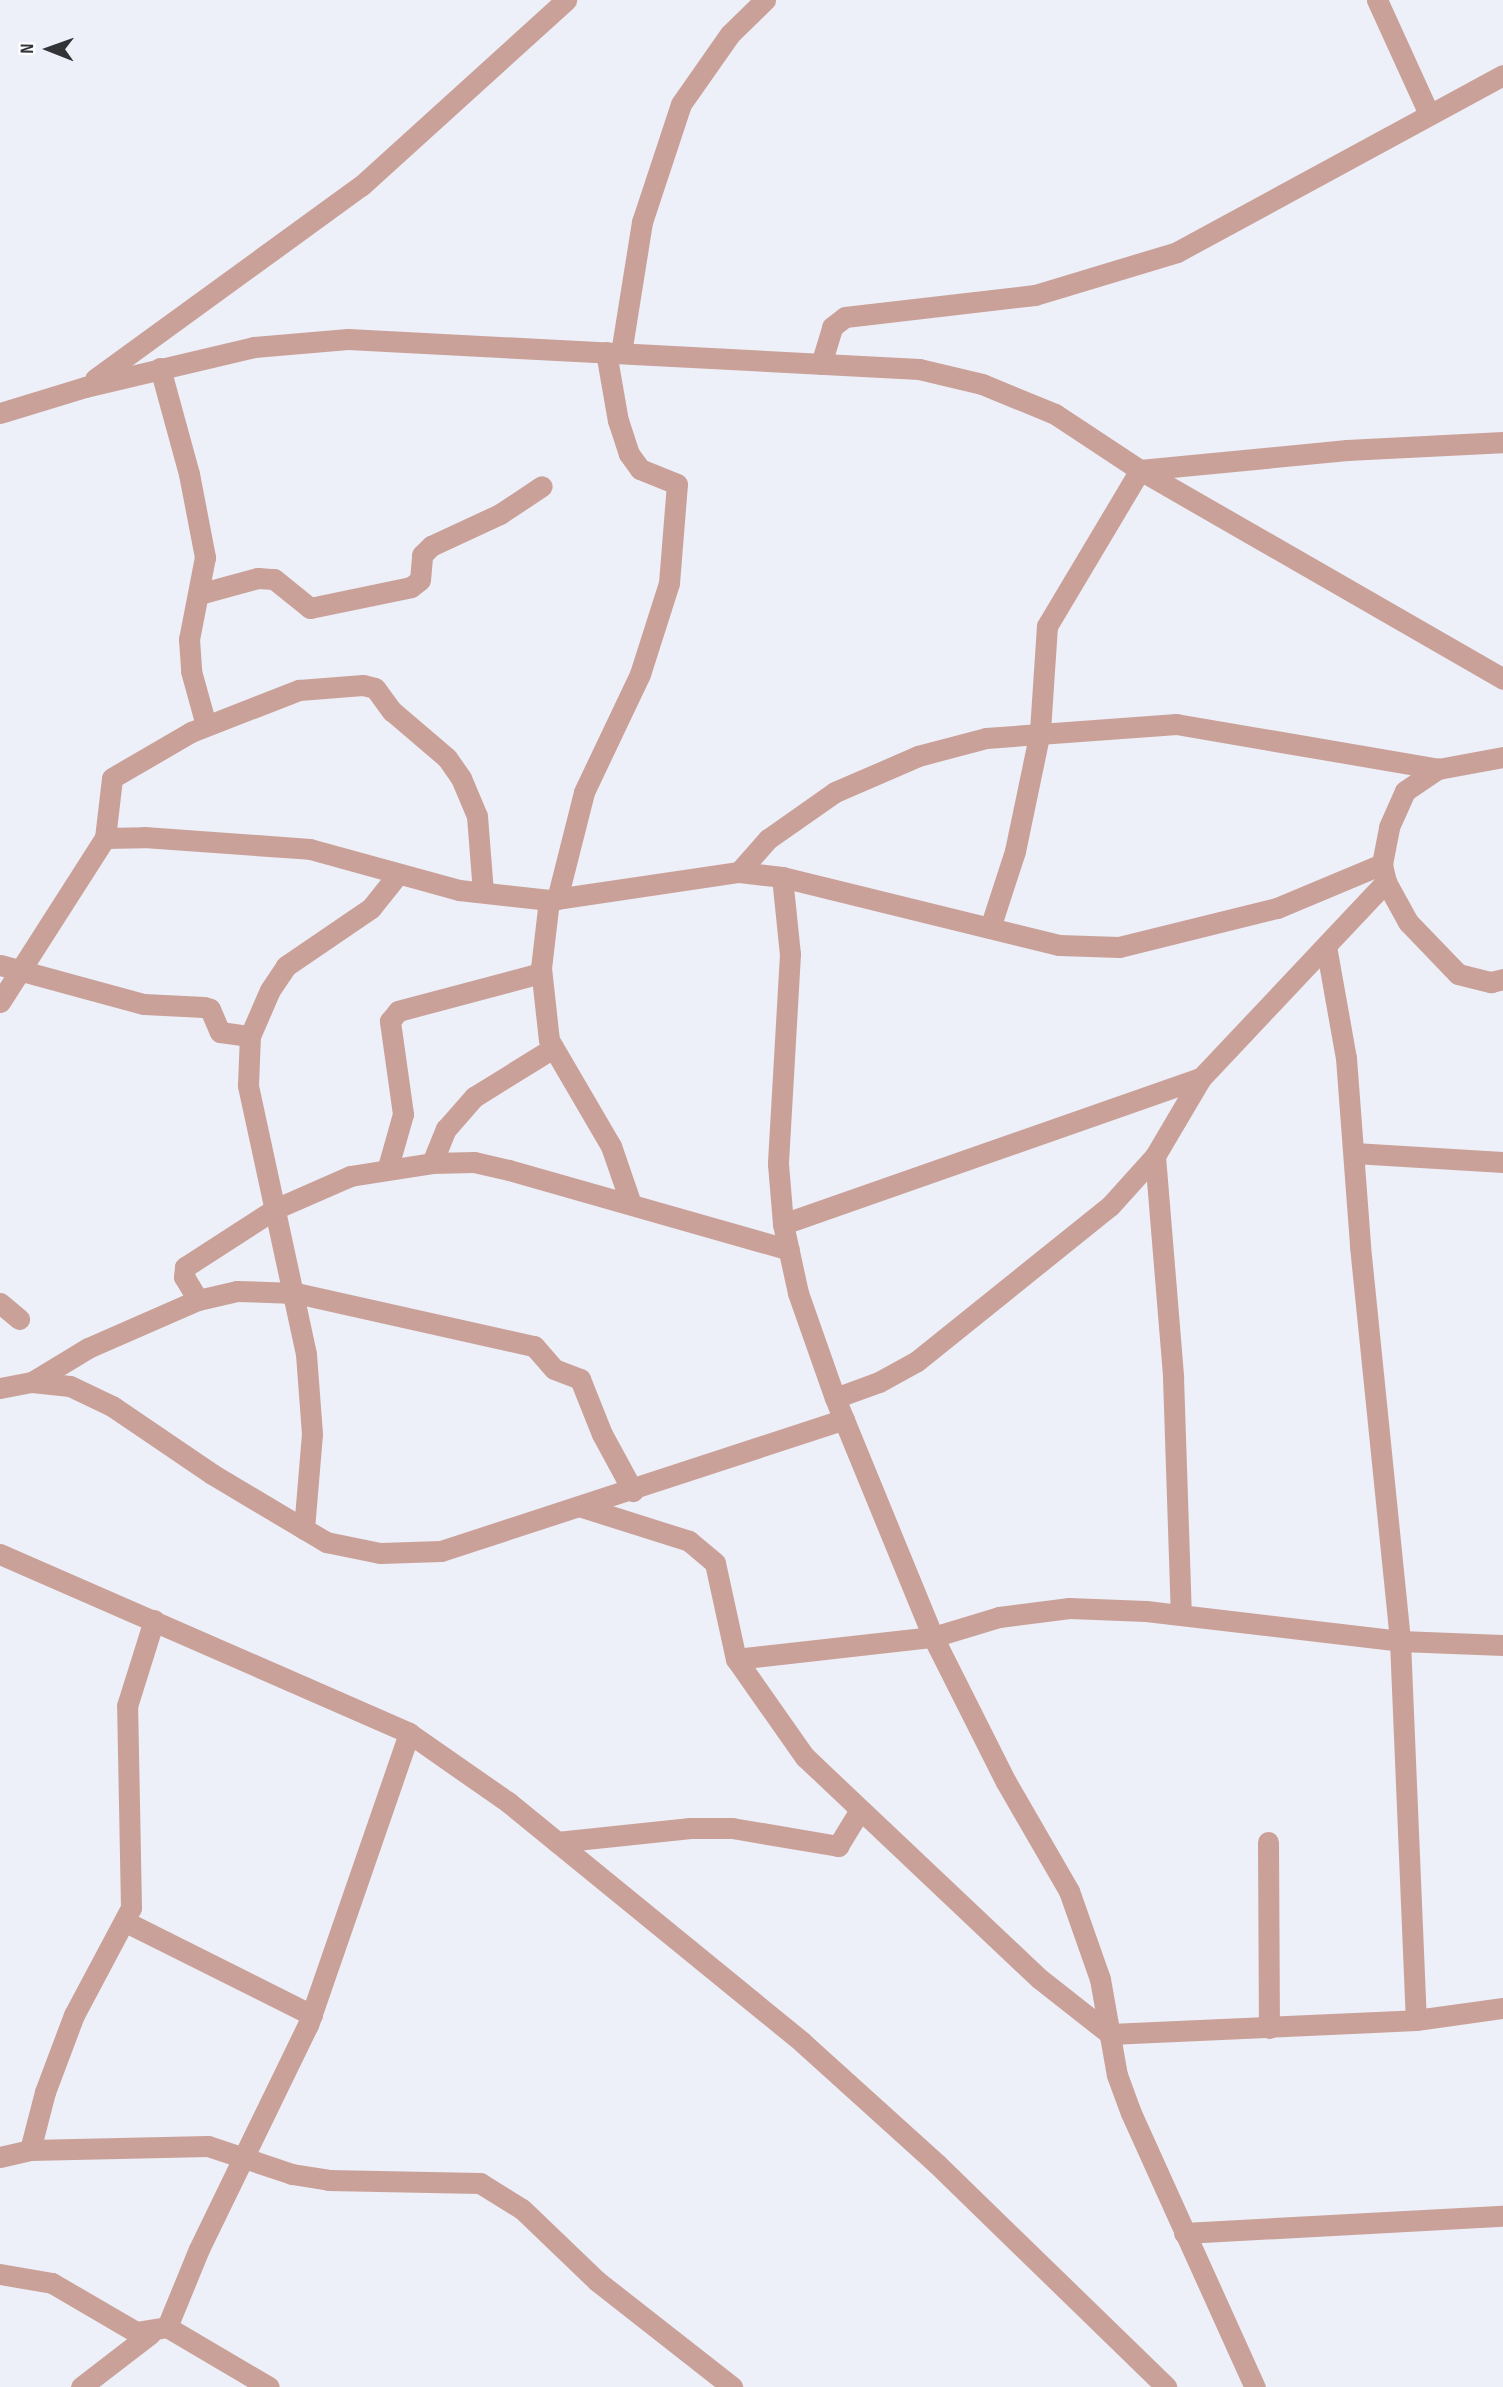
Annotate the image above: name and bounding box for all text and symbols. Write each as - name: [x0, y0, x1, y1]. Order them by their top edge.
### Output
- north arrow: [14, 14, 84, 84]
- text: N: [16, 43, 39, 54]

